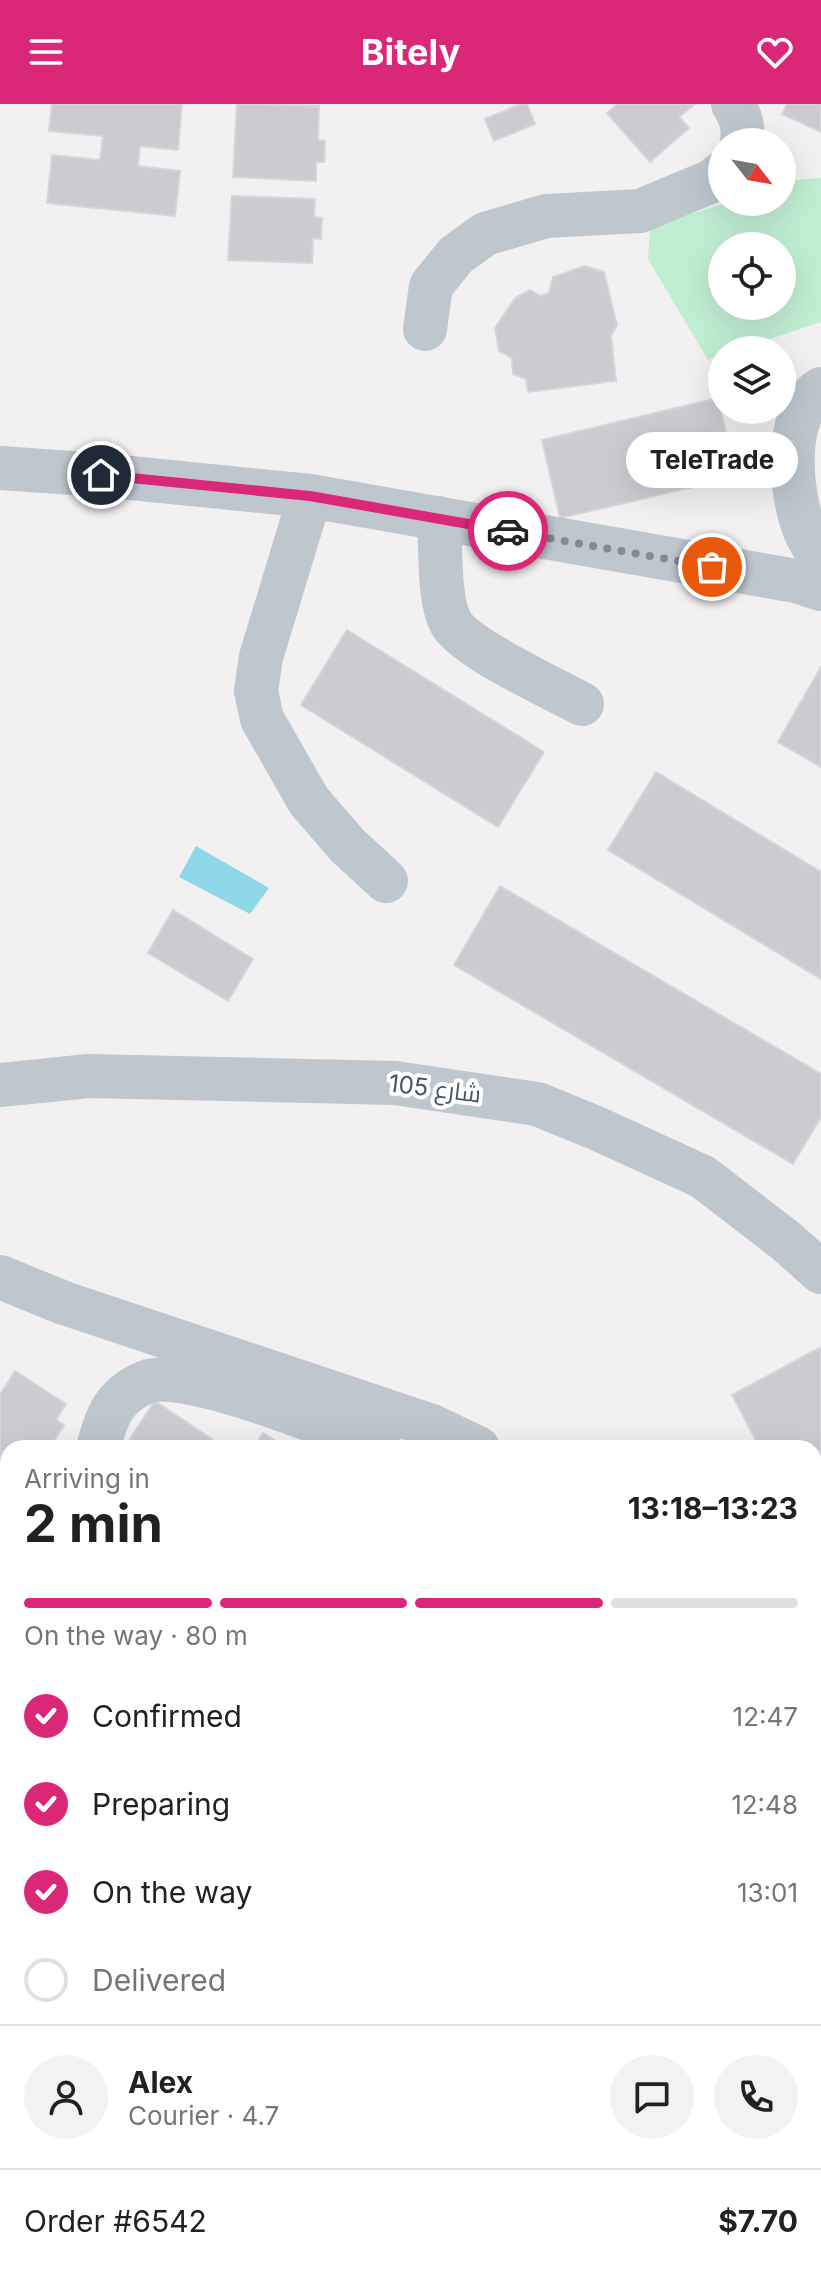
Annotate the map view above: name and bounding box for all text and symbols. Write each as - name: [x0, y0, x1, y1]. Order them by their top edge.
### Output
- icon: menu: [24, 30, 68, 74]
- text: Bitely: [361, 30, 460, 74]
- icon: heart: [753, 30, 797, 74]
- north arrow: [708, 128, 796, 216]
- map controls: [708, 128, 796, 424]
- button: locate: [708, 232, 796, 320]
- button: layers: [708, 336, 796, 424]
- callout: TeleTrade: [626, 431, 798, 487]
- pin: [67, 441, 135, 509]
- text: TeleTrade: [650, 444, 774, 475]
- icon: home: [79, 453, 123, 497]
- courier: [468, 491, 548, 571]
- icon: car: [486, 509, 530, 553]
- pin: [678, 533, 746, 601]
- icon: bag: [690, 545, 734, 589]
- street label: شارع 105: [387, 1068, 483, 1111]
- text: Arriving in: [24, 1463, 150, 1494]
- text: 13:18–13:23: [628, 1490, 798, 1526]
- text: 2 min: [24, 1492, 163, 1555]
- text: On the way · 80 m: [24, 1620, 248, 1651]
- icon: check: [24, 1694, 68, 1738]
- text: Confirmed: [92, 1698, 242, 1734]
- text: 12:47: [733, 1701, 798, 1732]
- icon: check: [24, 1782, 68, 1826]
- text: Preparing: [92, 1786, 230, 1822]
- text: 12:48: [731, 1789, 798, 1820]
- icon: check: [24, 1870, 68, 1914]
- text: On the way: [92, 1874, 252, 1910]
- text: 13:01: [737, 1877, 798, 1908]
- text: Delivered: [92, 1962, 226, 1998]
- button: person: [24, 2055, 108, 2139]
- button: chat: [610, 2055, 694, 2139]
- button: phone: [714, 2055, 798, 2139]
- text: Alex: [128, 2064, 193, 2100]
- text: Courier · 4.7: [128, 2100, 279, 2131]
- text: Order #6542: [24, 2203, 207, 2239]
- text: $7.70: [718, 2203, 798, 2239]

